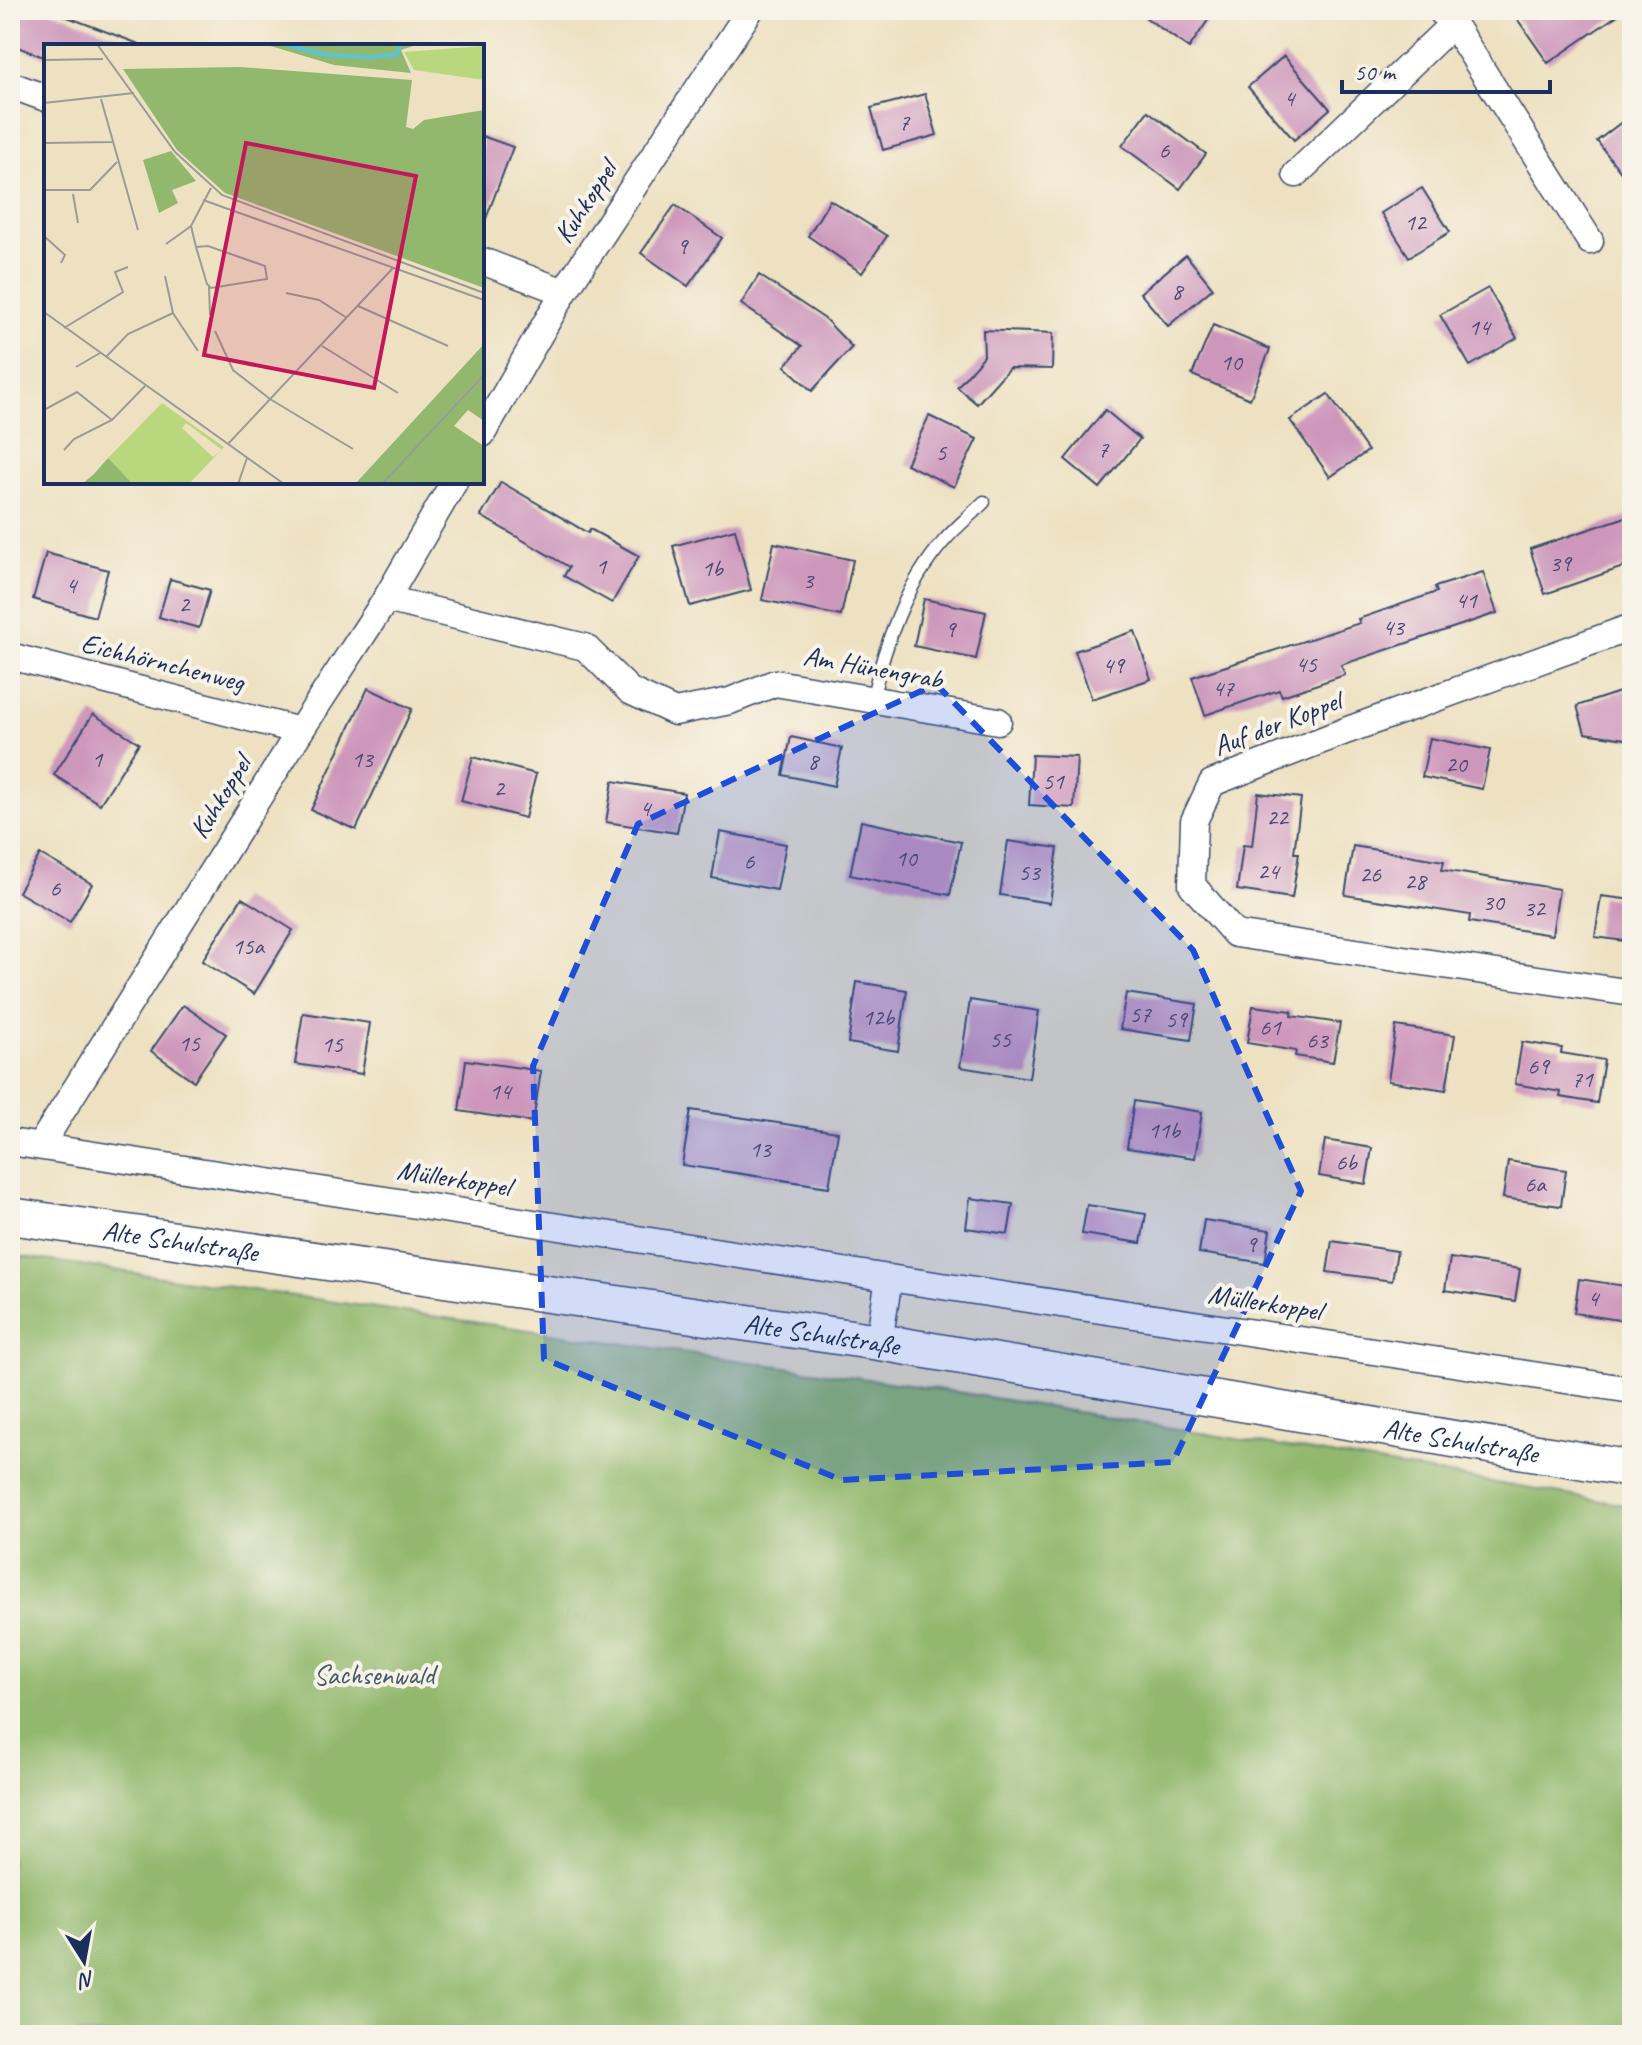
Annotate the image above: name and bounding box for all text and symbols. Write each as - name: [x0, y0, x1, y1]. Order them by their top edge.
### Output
- inset map: [44, 44, 484, 484]
- scale bar: [1342, 44, 1550, 94]
- text: 50 m: [1354, 57, 1397, 87]
- house number: 4: [1284, 83, 1297, 113]
- house number: 7: [899, 107, 911, 137]
- house number: 6: [1159, 135, 1171, 165]
- street label: Kuhkoppel: [546, 150, 627, 250]
- house number: 12: [1404, 207, 1428, 237]
- house number: 9: [677, 231, 690, 261]
- house number: 8: [1172, 276, 1185, 306]
- house number: 14: [1468, 312, 1492, 342]
- house number: 10: [1220, 347, 1244, 377]
- house number: 7: [1098, 434, 1110, 464]
- house number: 5: [936, 437, 948, 467]
- house number: 39: [1549, 548, 1573, 578]
- house number: 1: [596, 551, 608, 581]
- house number: 1b: [701, 553, 724, 583]
- house number: 3: [803, 565, 816, 595]
- house number: 4: [66, 570, 79, 600]
- house number: 41: [1455, 585, 1478, 615]
- house number: 2: [179, 589, 192, 619]
- house number: 43: [1382, 612, 1406, 642]
- house number: 9: [945, 614, 958, 644]
- street label: Eichhörnchenweg: [78, 625, 249, 699]
- street label: Am Hünengrab: [801, 638, 947, 697]
- house number: 45: [1295, 649, 1318, 679]
- house number: 49: [1102, 650, 1126, 680]
- house number: 47: [1212, 673, 1235, 703]
- street label: Auf der Koppel: [1208, 681, 1351, 763]
- house number: 1: [92, 744, 104, 774]
- house number: 13: [351, 744, 375, 774]
- street label: Kuhkoppel: [181, 745, 262, 845]
- house number: 8: [808, 746, 821, 776]
- house number: 20: [1445, 749, 1469, 779]
- house number: 51: [1042, 766, 1065, 796]
- house number: 2: [494, 773, 507, 803]
- house number: 4: [640, 793, 653, 823]
- house number: 22: [1266, 802, 1290, 832]
- house number: 10: [895, 843, 919, 873]
- house number: 6: [744, 846, 756, 876]
- house number: 24: [1257, 856, 1281, 886]
- house number: 53: [1018, 857, 1042, 887]
- house number: 26: [1359, 859, 1382, 889]
- house number: 28: [1404, 866, 1428, 896]
- house number: 6: [50, 873, 62, 903]
- house number: 30: [1482, 887, 1506, 917]
- house number: 32: [1523, 893, 1547, 923]
- house number: 15a: [232, 931, 266, 961]
- house number: 57: [1129, 999, 1152, 1029]
- house number: 12b: [862, 1002, 896, 1032]
- house number: 59: [1165, 1004, 1189, 1034]
- house number: 61: [1259, 1012, 1282, 1042]
- house number: 55: [989, 1024, 1012, 1054]
- house number: 63: [1306, 1025, 1330, 1055]
- house number: 15: [178, 1028, 201, 1058]
- house number: 15: [321, 1029, 344, 1059]
- house number: 69: [1527, 1051, 1551, 1081]
- house number: 71: [1571, 1064, 1594, 1094]
- house number: 14: [489, 1076, 513, 1106]
- house number: 11b: [1148, 1115, 1182, 1145]
- house number: 13: [749, 1134, 773, 1164]
- house number: 6b: [1335, 1147, 1358, 1177]
- street label: Müllerkoppel: [395, 1152, 518, 1205]
- house number: 6a: [1524, 1169, 1547, 1199]
- street label: Alte Schulstraße: [100, 1212, 262, 1270]
- house number: 9: [1246, 1229, 1259, 1259]
- street label: Müllerkoppel: [1206, 1276, 1329, 1329]
- house number: 4: [1588, 1283, 1601, 1313]
- street label: Alte Schulstraße: [741, 1305, 904, 1363]
- street label: Alte Schulstraße: [1380, 1410, 1543, 1471]
- park label: Sachsenwald: [313, 1657, 439, 1692]
- north arrow: [44, 1921, 124, 2001]
- text: N: [75, 1965, 97, 1995]

